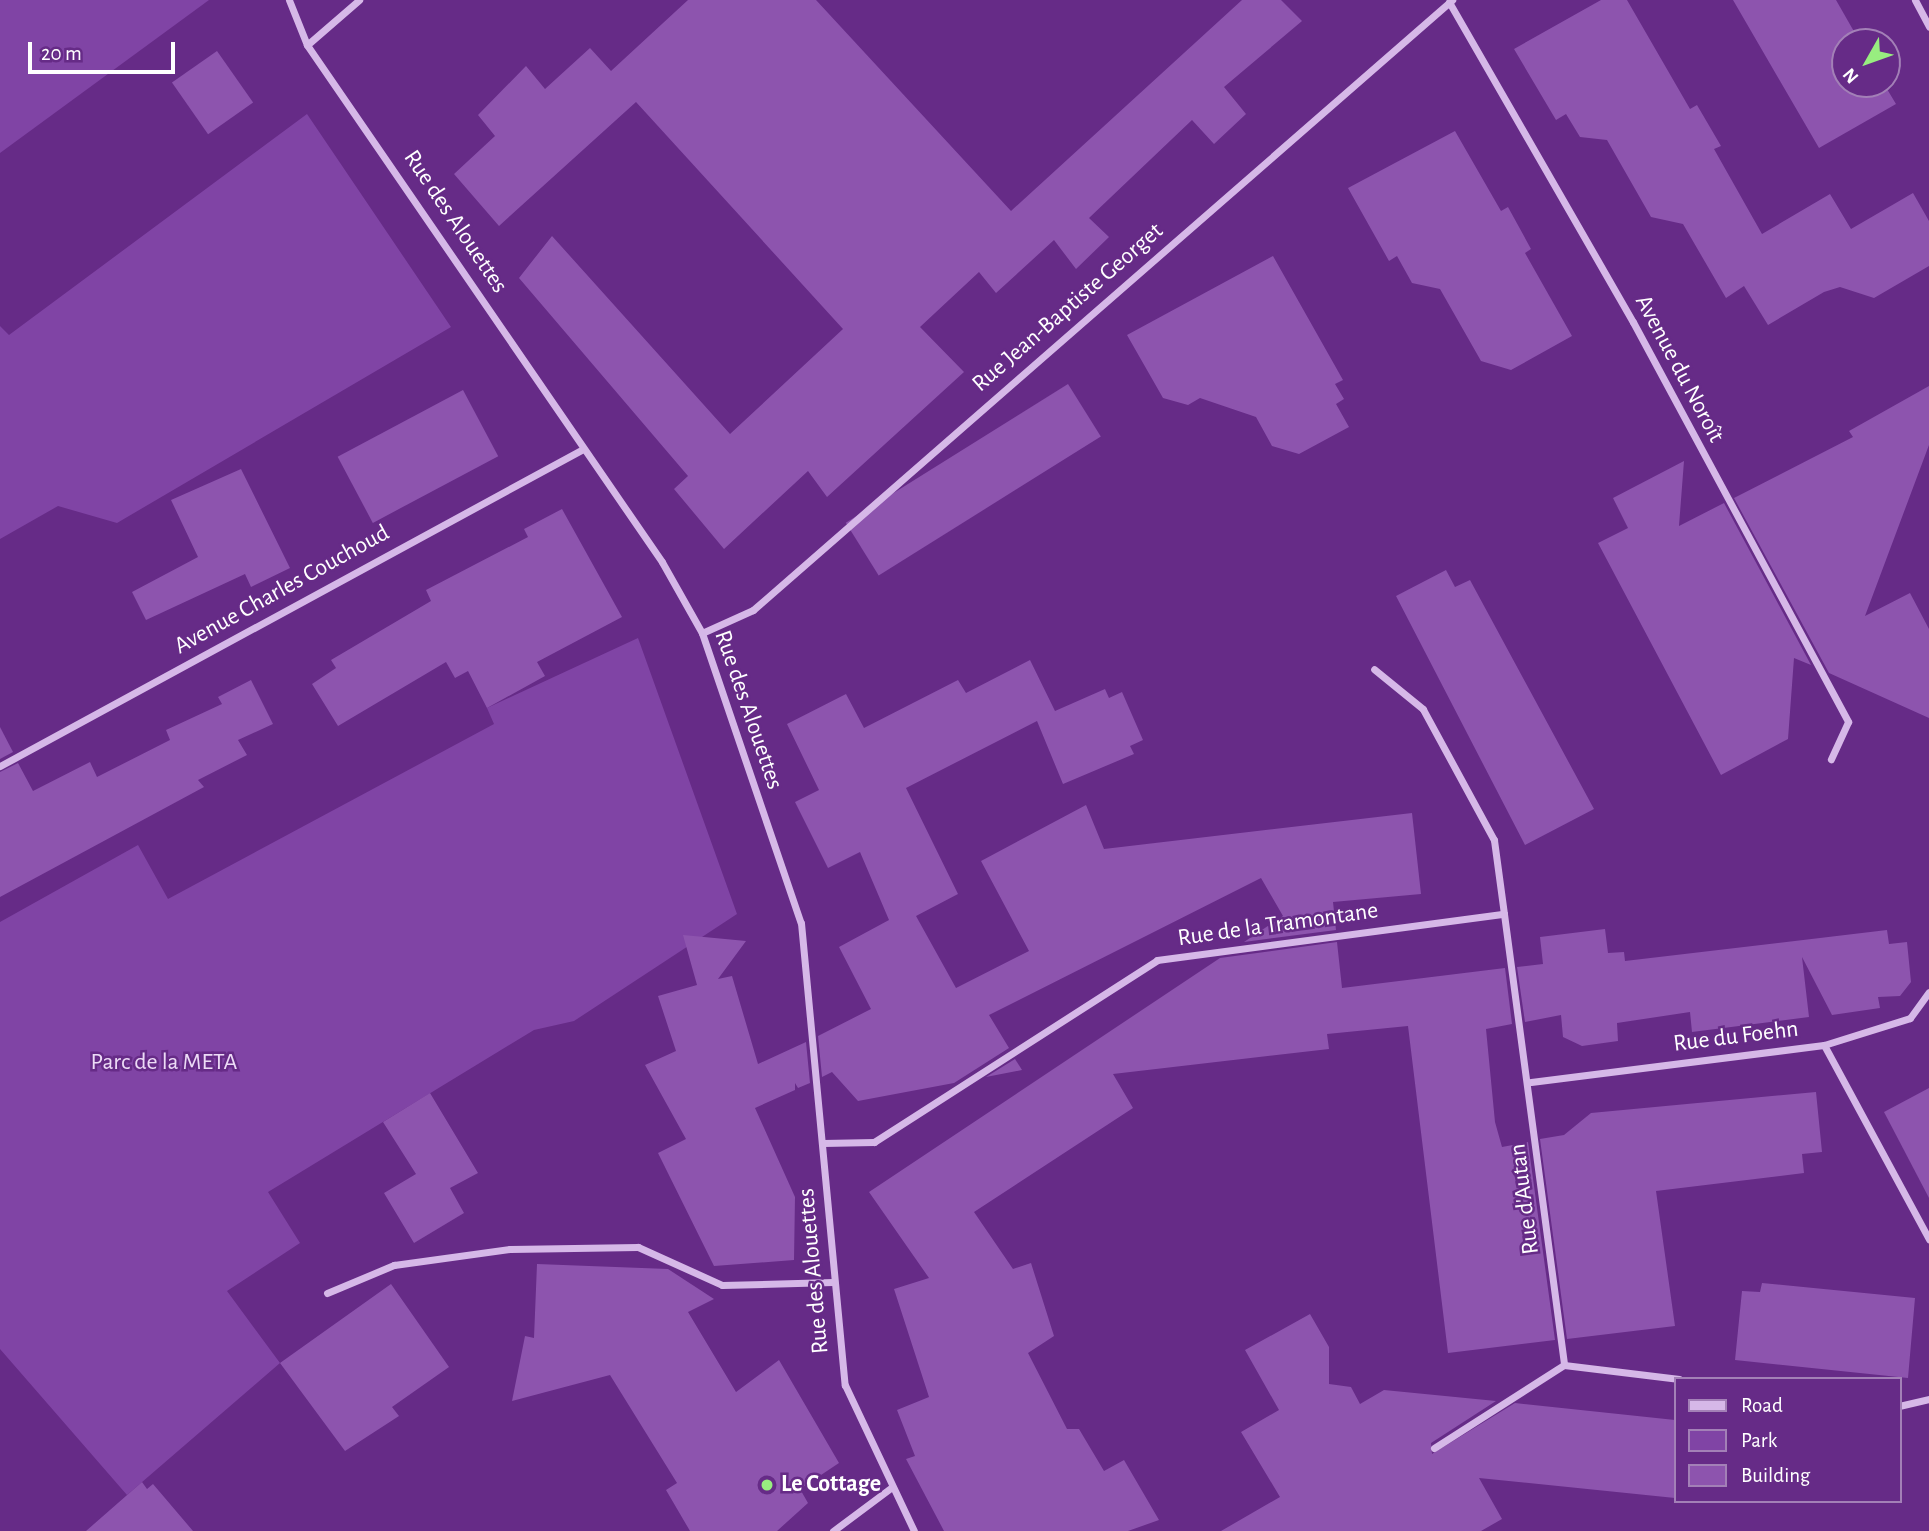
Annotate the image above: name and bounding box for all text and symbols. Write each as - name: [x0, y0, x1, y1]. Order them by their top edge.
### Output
- scale bar: [32, 28, 178, 72]
- north arrow: [1831, 28, 1901, 98]
- text: 20 m: [41, 43, 82, 64]
- text: N: [1840, 64, 1863, 87]
- street label: Rue des Alouettes: [397, 145, 513, 299]
- street label: Rue Jean-Baptiste Georget: [967, 217, 1169, 399]
- street label: Avenue du Noroît: [1628, 290, 1730, 448]
- street label: Avenue Charles Couchoud: [169, 519, 395, 661]
- street label: Rue des Alouettes: [707, 627, 789, 793]
- street label: Rue de la Tramontane: [1176, 897, 1380, 953]
- street label: Rue du Foehn: [1672, 1015, 1800, 1059]
- park label: Parc de la META: [91, 1049, 237, 1077]
- street label: Rue d'Autan: [1504, 1142, 1546, 1256]
- street label: Rue des Alouettes: [792, 1187, 836, 1355]
- legend: [1674, 1377, 1901, 1503]
- text: Road: [1741, 1395, 1783, 1416]
- text: Park: [1741, 1430, 1777, 1451]
- text: Building: [1741, 1465, 1810, 1486]
- place label: Le Cottage: [781, 1471, 881, 1499]
- marker: Le Cottage: [759, 1477, 775, 1493]

